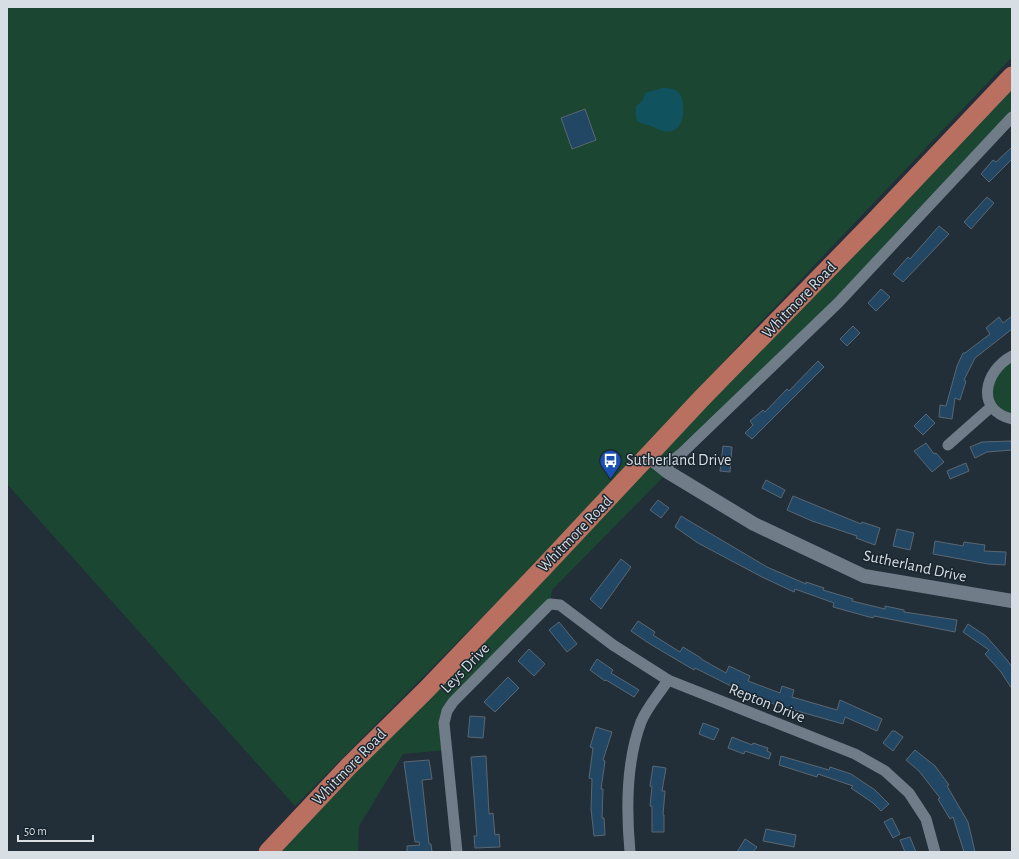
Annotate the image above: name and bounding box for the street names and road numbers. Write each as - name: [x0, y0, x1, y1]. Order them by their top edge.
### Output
- street label: Whitmore Road: [759, 259, 839, 341]
- street label: Whitmore Road: [535, 493, 615, 575]
- street label: Sutherland Drive: [862, 547, 968, 585]
- street label: Leys Drive: [438, 640, 493, 697]
- street label: Repton Drive: [727, 680, 807, 726]
- street label: Whitmore Road: [309, 726, 389, 808]

